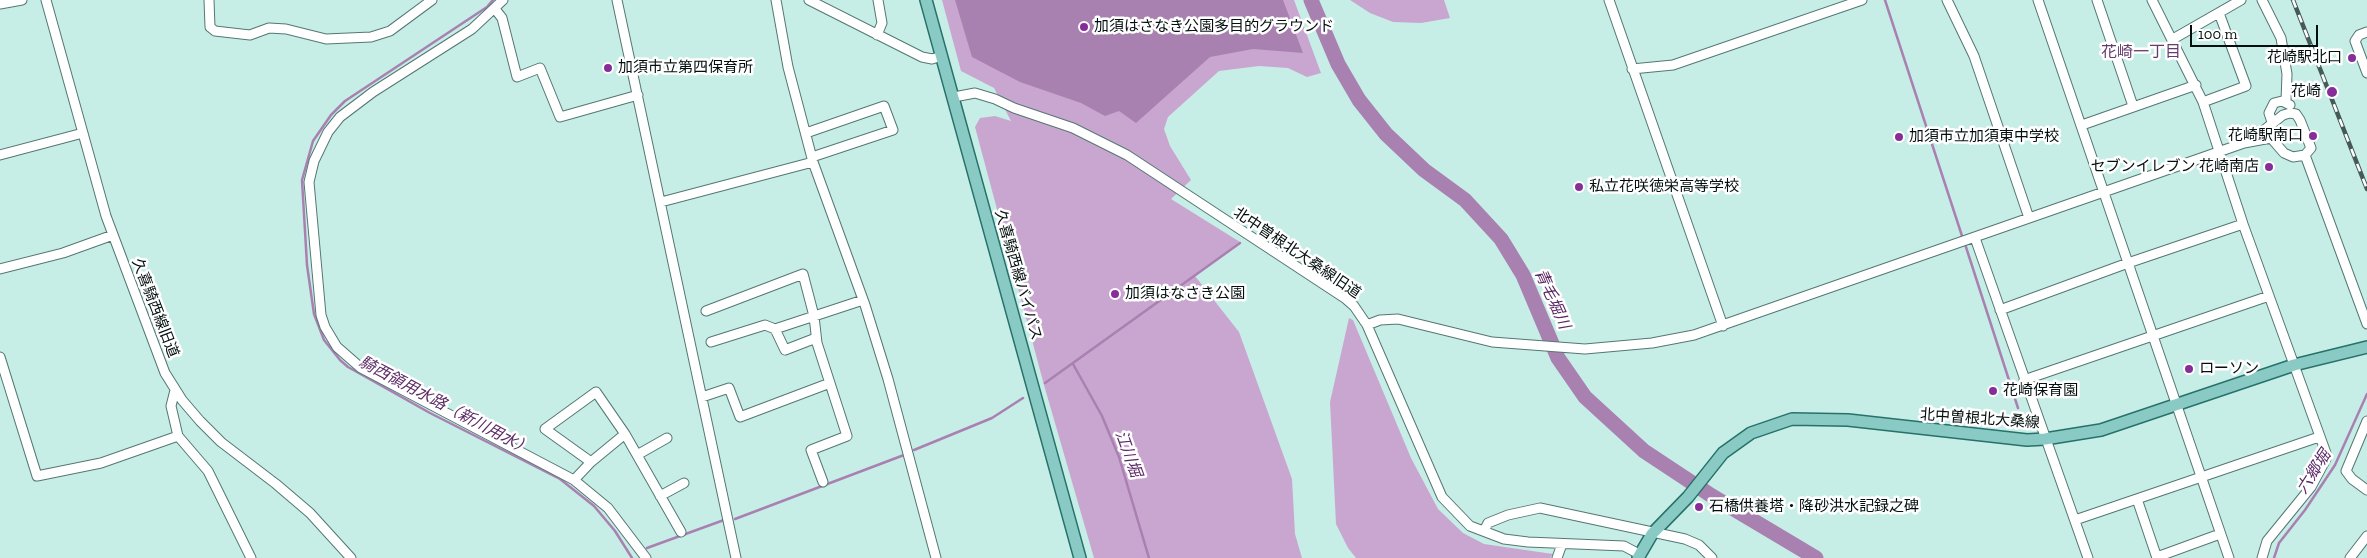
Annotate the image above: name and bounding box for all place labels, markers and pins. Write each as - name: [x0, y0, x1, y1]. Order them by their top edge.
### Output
- place label: 加須はさなき公園多目的グラウンド: [1094, 18, 1334, 36]
- marker: 加須はさなき公園多目的グラウンド: [1078, 21, 1090, 33]
- place label: 花崎駅北口: [2267, 49, 2342, 67]
- marker: 花崎駅北口: [2346, 52, 2358, 64]
- place label: 加須市立第四保育所: [618, 59, 753, 77]
- marker: 加須市立第四保育所: [602, 62, 614, 74]
- place label: 花崎: [2291, 83, 2321, 101]
- marker: 花崎: [2325, 85, 2339, 99]
- place label: 花崎駅南口: [2228, 127, 2303, 145]
- place label: 加須市立加須東中学校: [1909, 128, 2059, 146]
- marker: 花崎駅南口: [2307, 130, 2319, 142]
- marker: 加須市立加須東中学校: [1893, 131, 1905, 143]
- place label: セブンイレブン 花崎南店: [2091, 158, 2259, 176]
- marker: セブンイレブン 花崎南店: [2263, 161, 2275, 173]
- place label: 私立花咲徳栄高等学校: [1589, 178, 1739, 196]
- marker: 私立花咲徳栄高等学校: [1573, 181, 1585, 193]
- place label: 加須はなさき公園: [1125, 285, 1245, 303]
- marker: 加須はなさき公園: [1109, 288, 1121, 300]
- place label: ローソン: [2199, 360, 2259, 378]
- marker: ローソン: [2183, 363, 2195, 375]
- place label: 花崎保育園: [2003, 382, 2078, 400]
- marker: 花崎保育園: [1987, 385, 1999, 397]
- place label: 石橋供養塔・降砂洪水記録之碑: [1709, 498, 1919, 516]
- marker: 石橋供養塔・降砂洪水記録之碑: [1693, 501, 1705, 513]

